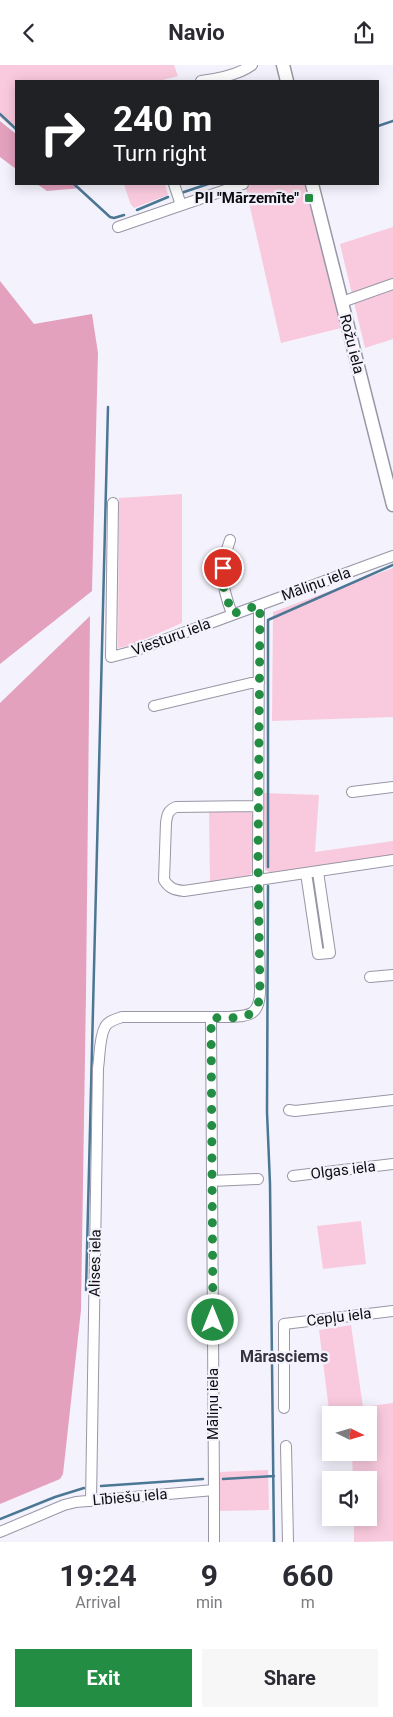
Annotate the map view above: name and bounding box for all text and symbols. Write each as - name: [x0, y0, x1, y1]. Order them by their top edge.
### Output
- icon: back: [15, 19, 43, 47]
- icon: share: [350, 19, 378, 47]
- text: Navio: [168, 20, 225, 45]
- text: 240 m: [113, 99, 212, 140]
- icon: right: [30, 100, 95, 165]
- text: Turn right: [113, 141, 207, 166]
- place label: PII "Mārzemīte": [195, 189, 299, 207]
- marker: PII "Mārzemīte": [303, 192, 315, 204]
- street label: Rožu iela: [336, 312, 368, 376]
- pin: [202, 547, 244, 589]
- icon: arrive: [209, 554, 237, 582]
- street label: Māliņu iela: [279, 563, 353, 605]
- street label: Viesturu iela: [129, 614, 213, 660]
- street label: Olgas iela: [309, 1157, 377, 1183]
- street label: Alises iela: [85, 1229, 105, 1297]
- position arrow: [186, 1293, 238, 1345]
- street label: Cepļu iela: [306, 1304, 372, 1330]
- district label: Mārasciems: [240, 1347, 328, 1366]
- street label: Māliņu iela: [204, 1368, 222, 1440]
- north arrow: [322, 1406, 378, 1461]
- map controls: [322, 1406, 377, 1526]
- button: sound: [322, 1471, 377, 1526]
- street label: Lībiešu iela: [92, 1485, 168, 1509]
- text: 19:24: [59, 1558, 137, 1593]
- text: 9: [201, 1558, 218, 1593]
- text: 660: [282, 1558, 334, 1593]
- text: Arrival: [75, 1593, 121, 1612]
- text: min: [196, 1593, 223, 1612]
- text: m: [301, 1593, 315, 1612]
- button: Exit: [15, 1649, 192, 1707]
- button: Share: [202, 1649, 378, 1707]

